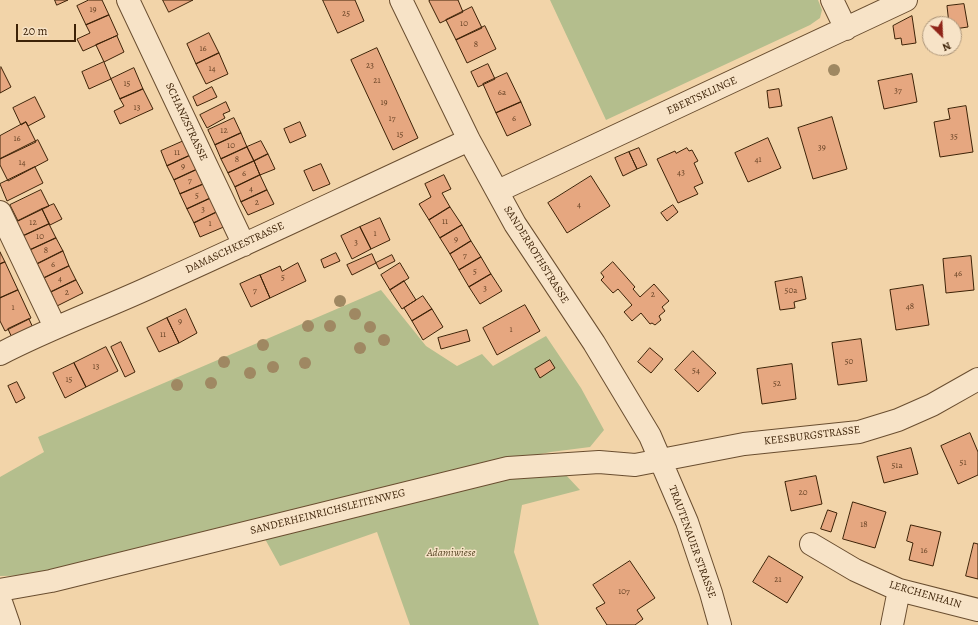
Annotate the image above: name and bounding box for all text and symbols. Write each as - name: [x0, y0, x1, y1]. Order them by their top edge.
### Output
- house number: 19: [89, 5, 97, 15]
- house number: 25: [342, 9, 350, 19]
- scale bar: [18, 16, 78, 42]
- north arrow: [922, 16, 962, 56]
- house number: 10: [460, 19, 468, 29]
- text: 20 m: [23, 23, 47, 39]
- text: N: [940, 38, 953, 55]
- house number: 8: [474, 40, 478, 50]
- house number: 16: [199, 44, 207, 54]
- house number: 23: [366, 61, 374, 71]
- house number: 14: [208, 64, 216, 74]
- street label: EBERTSKLINGE: [665, 74, 739, 118]
- house number: 21: [373, 76, 381, 86]
- house number: 15: [124, 79, 130, 89]
- street label: SCHANZSTRASSE: [162, 81, 210, 163]
- house number: 37: [894, 86, 902, 96]
- house number: 6a: [498, 88, 506, 98]
- house number: 19: [380, 98, 388, 108]
- house number: 13: [134, 103, 140, 113]
- house number: 17: [389, 114, 395, 124]
- house number: 6: [512, 114, 516, 124]
- house number: 12: [220, 126, 228, 136]
- house number: 15: [397, 130, 403, 140]
- house number: 35: [950, 132, 958, 142]
- house number: 16: [13, 134, 21, 144]
- house number: 10: [227, 141, 235, 151]
- house number: 39: [818, 143, 826, 153]
- house number: 11: [174, 148, 180, 158]
- house number: 8: [235, 155, 239, 165]
- house number: 41: [754, 155, 762, 165]
- house number: 14: [18, 158, 26, 168]
- house number: 9: [181, 162, 185, 172]
- house number: 43: [677, 168, 685, 178]
- house number: 6: [242, 169, 246, 179]
- house number: 7: [188, 176, 192, 186]
- house number: 4: [249, 184, 253, 194]
- house number: 5: [195, 191, 199, 201]
- house number: 2: [255, 198, 259, 208]
- house number: 4: [577, 200, 581, 210]
- street label: SANDERROTHSTRASSE: [501, 204, 571, 306]
- house number: 3: [201, 205, 205, 215]
- house number: 11: [442, 217, 448, 227]
- house number: 12: [29, 218, 37, 228]
- street label: DAMASCHKESTRASSE: [184, 219, 286, 277]
- house number: 1: [208, 219, 212, 229]
- house number: 1: [373, 229, 377, 239]
- house number: 10: [36, 232, 44, 242]
- house number: 9: [454, 235, 458, 245]
- house number: 3: [354, 238, 358, 248]
- house number: 8: [44, 246, 48, 256]
- house number: 7: [463, 251, 467, 261]
- house number: 6: [51, 260, 55, 270]
- house number: 5: [473, 267, 477, 277]
- house number: 46: [954, 269, 962, 279]
- house number: 5: [281, 273, 285, 283]
- house number: 4: [58, 274, 62, 284]
- house number: 3: [483, 284, 487, 294]
- house number: 7: [253, 286, 257, 296]
- house number: 50a: [785, 286, 797, 296]
- house number: 2: [65, 288, 69, 298]
- house number: 2: [651, 290, 655, 300]
- house number: 48: [906, 302, 914, 312]
- house number: 1: [11, 303, 15, 313]
- house number: 9: [178, 317, 182, 327]
- house number: 1: [509, 325, 513, 335]
- house number: 11: [160, 330, 166, 340]
- house number: 50: [845, 357, 853, 367]
- house number: 13: [93, 362, 99, 372]
- house number: 54: [692, 366, 700, 376]
- house number: 15: [66, 375, 72, 385]
- house number: 52: [773, 379, 781, 389]
- street label: KEESBURGSTRASSE: [763, 424, 861, 448]
- house number: 51: [960, 458, 966, 468]
- house number: 51a: [891, 461, 903, 471]
- street label: TRAUTENAUER STRASSE: [665, 484, 719, 600]
- street label: SANDERHEINRICHSLEITENWEG: [249, 486, 407, 538]
- house number: 20: [798, 488, 808, 498]
- house number: 18: [860, 520, 868, 530]
- park label: Adamiwiese: [427, 546, 475, 560]
- house number: 16: [920, 546, 928, 556]
- house number: 21: [774, 575, 782, 585]
- street label: LERCHENHAIN: [887, 578, 963, 612]
- house number: 107: [618, 587, 630, 597]

